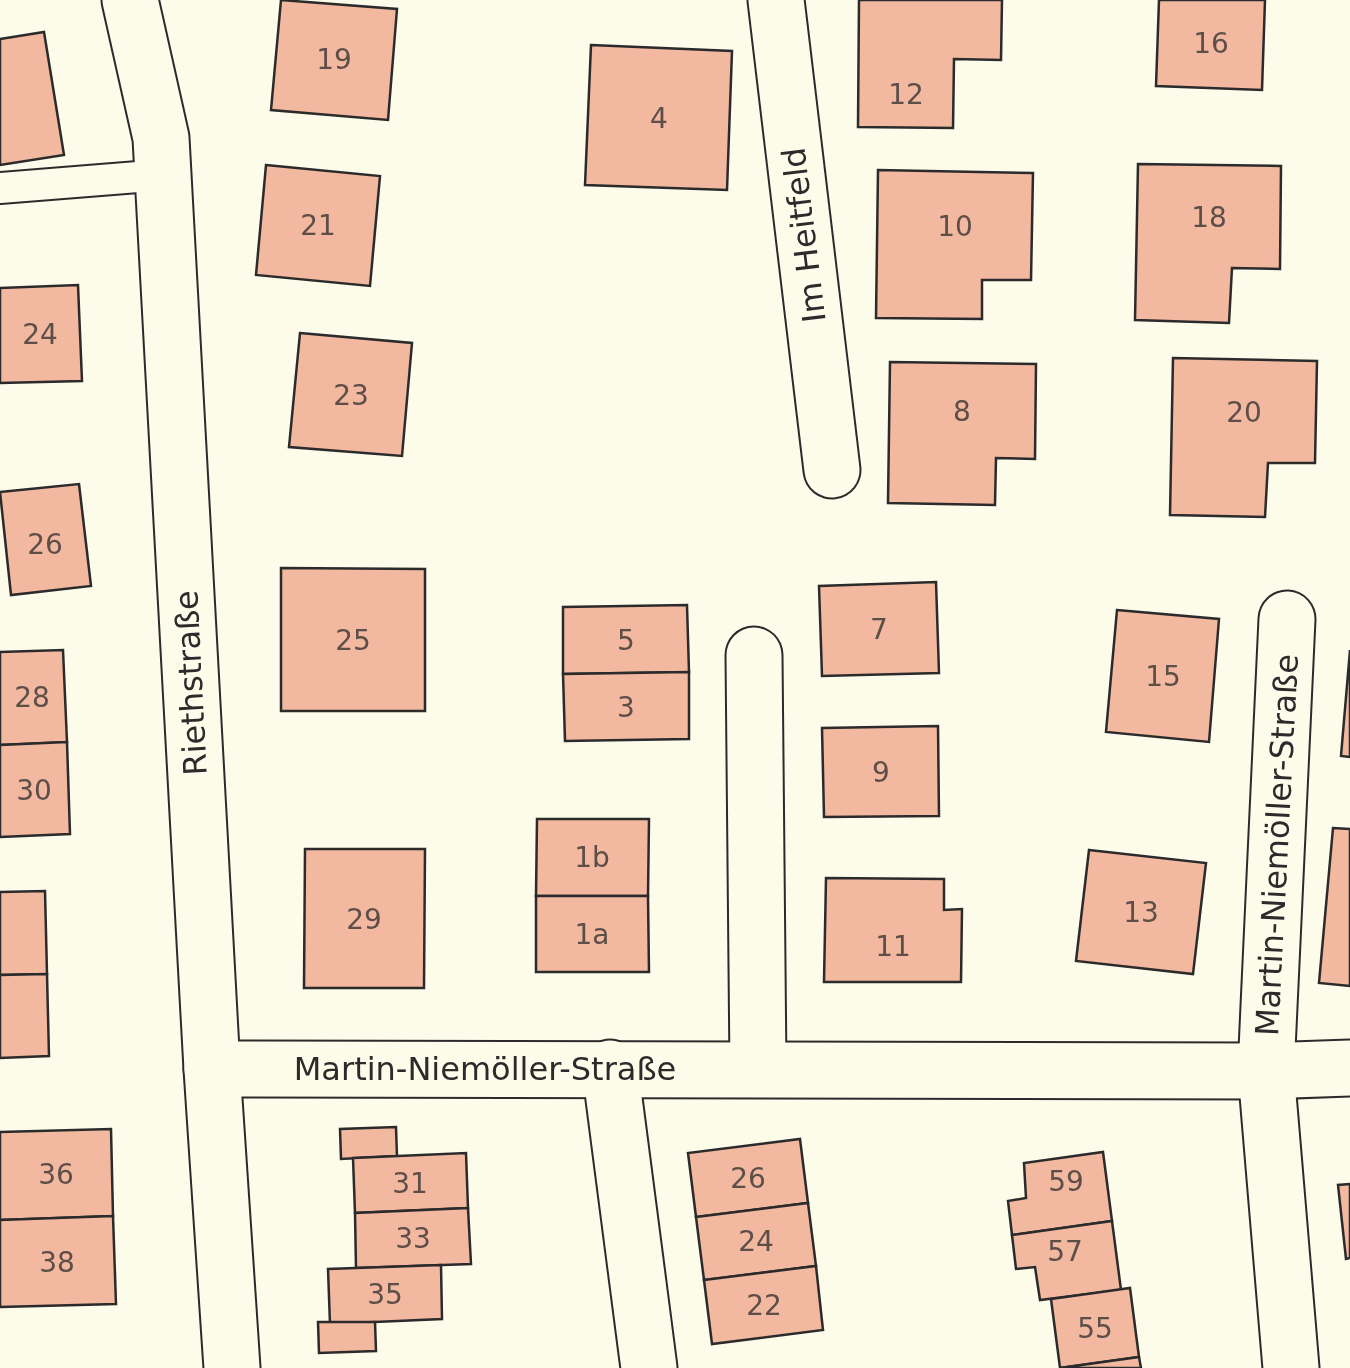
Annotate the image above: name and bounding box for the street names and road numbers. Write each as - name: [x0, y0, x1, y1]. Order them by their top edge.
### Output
- street label: Im Heitfeld: [774, 145, 834, 325]
- street label: Riethstraße: [167, 589, 215, 777]
- street label: Martin-Niemöller-Straße: [1248, 653, 1306, 1037]
- street label: Martin-Niemöller-Straße: [294, 1050, 676, 1088]

